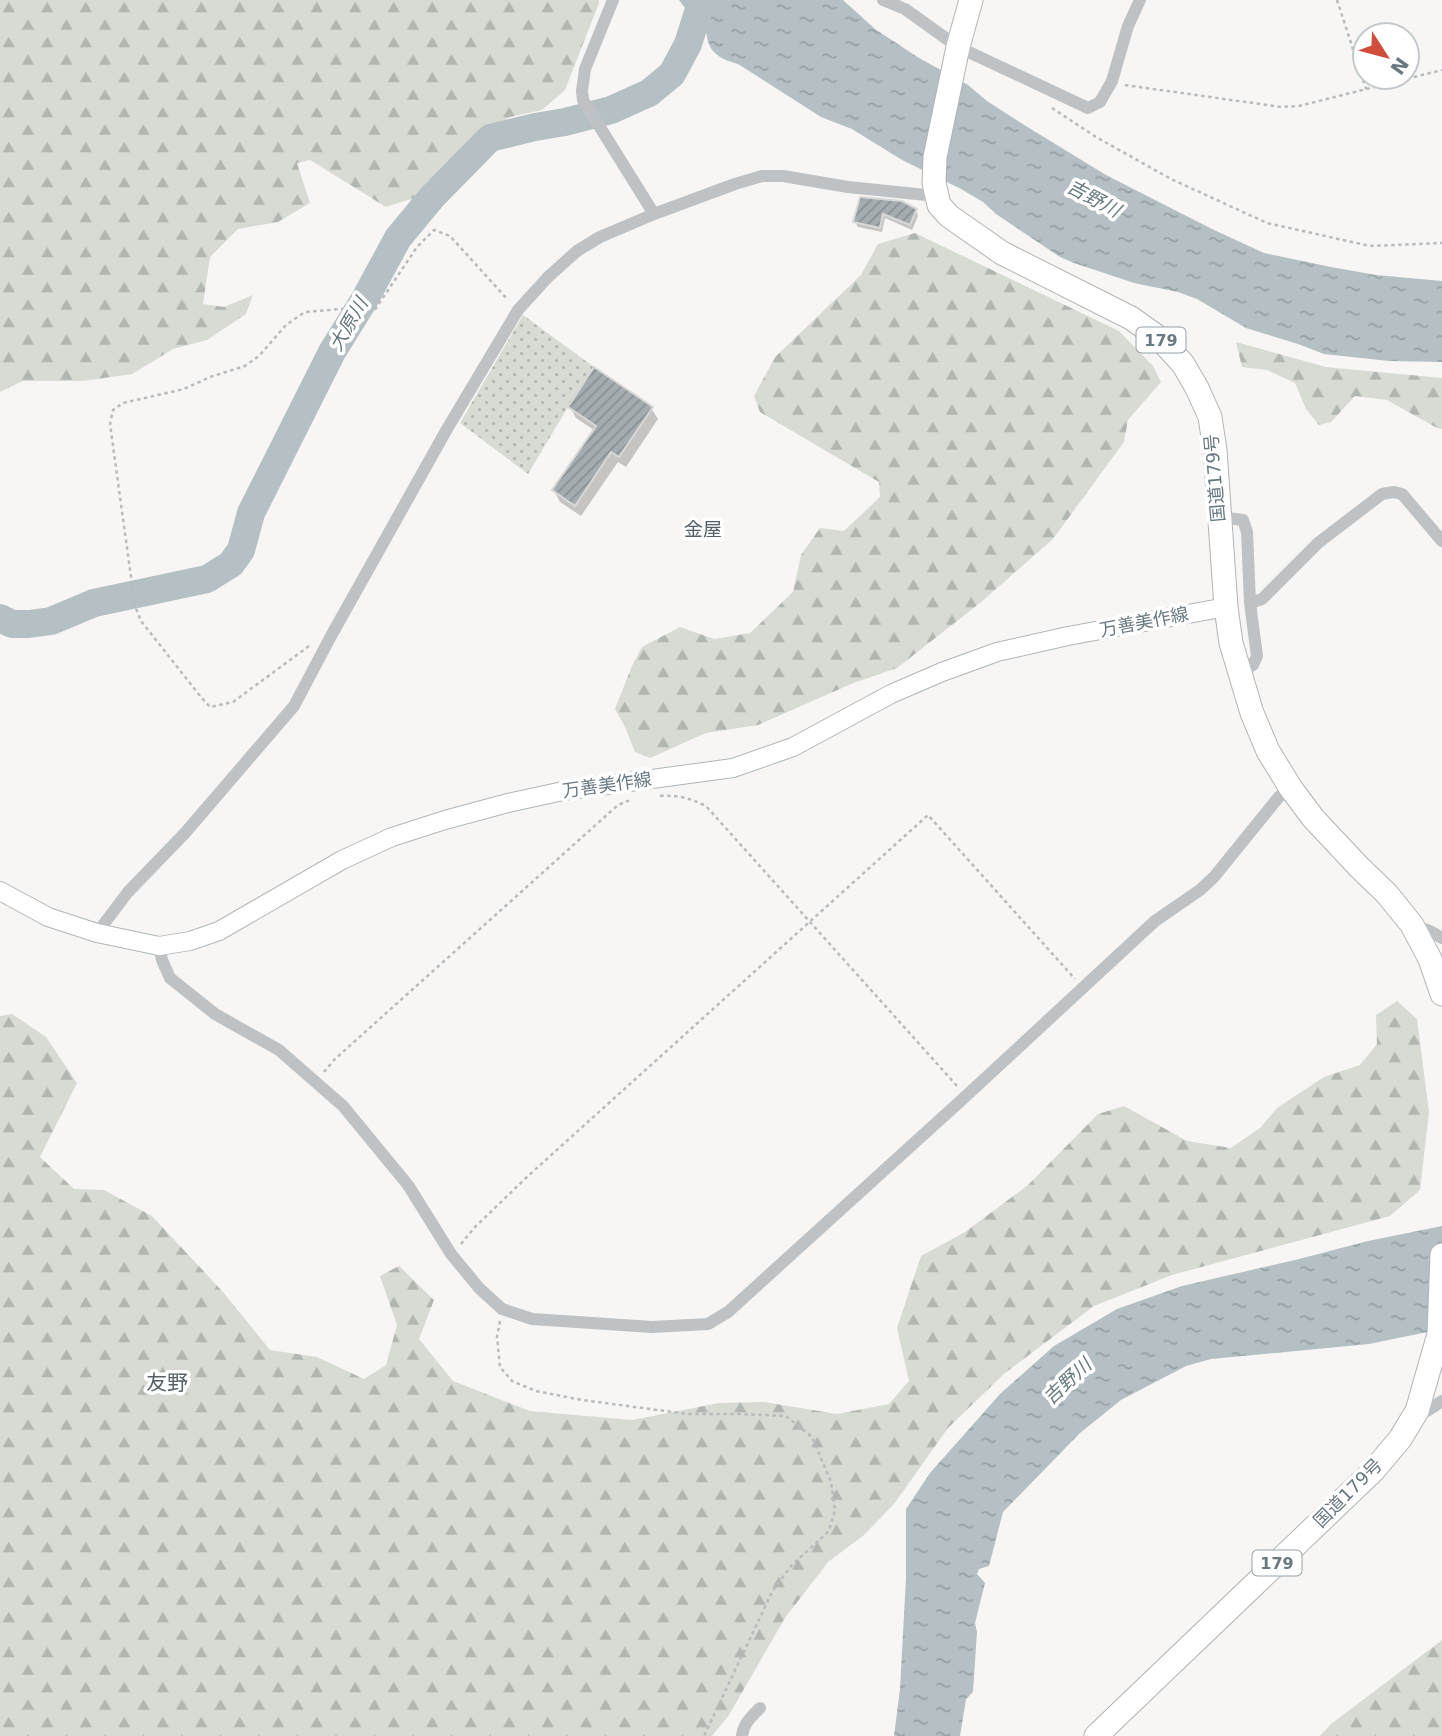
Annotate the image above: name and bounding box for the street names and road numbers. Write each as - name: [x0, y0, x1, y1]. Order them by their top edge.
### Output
- road number: 179: [1136, 328, 1186, 352]
- street label: 国道179号: [1200, 433, 1229, 523]
- street label: 万善美作線: [1098, 603, 1190, 640]
- street label: 万善美作線: [561, 768, 653, 801]
- street label: 国道179号: [1309, 1454, 1386, 1531]
- road number: 179: [1252, 1550, 1302, 1576]

